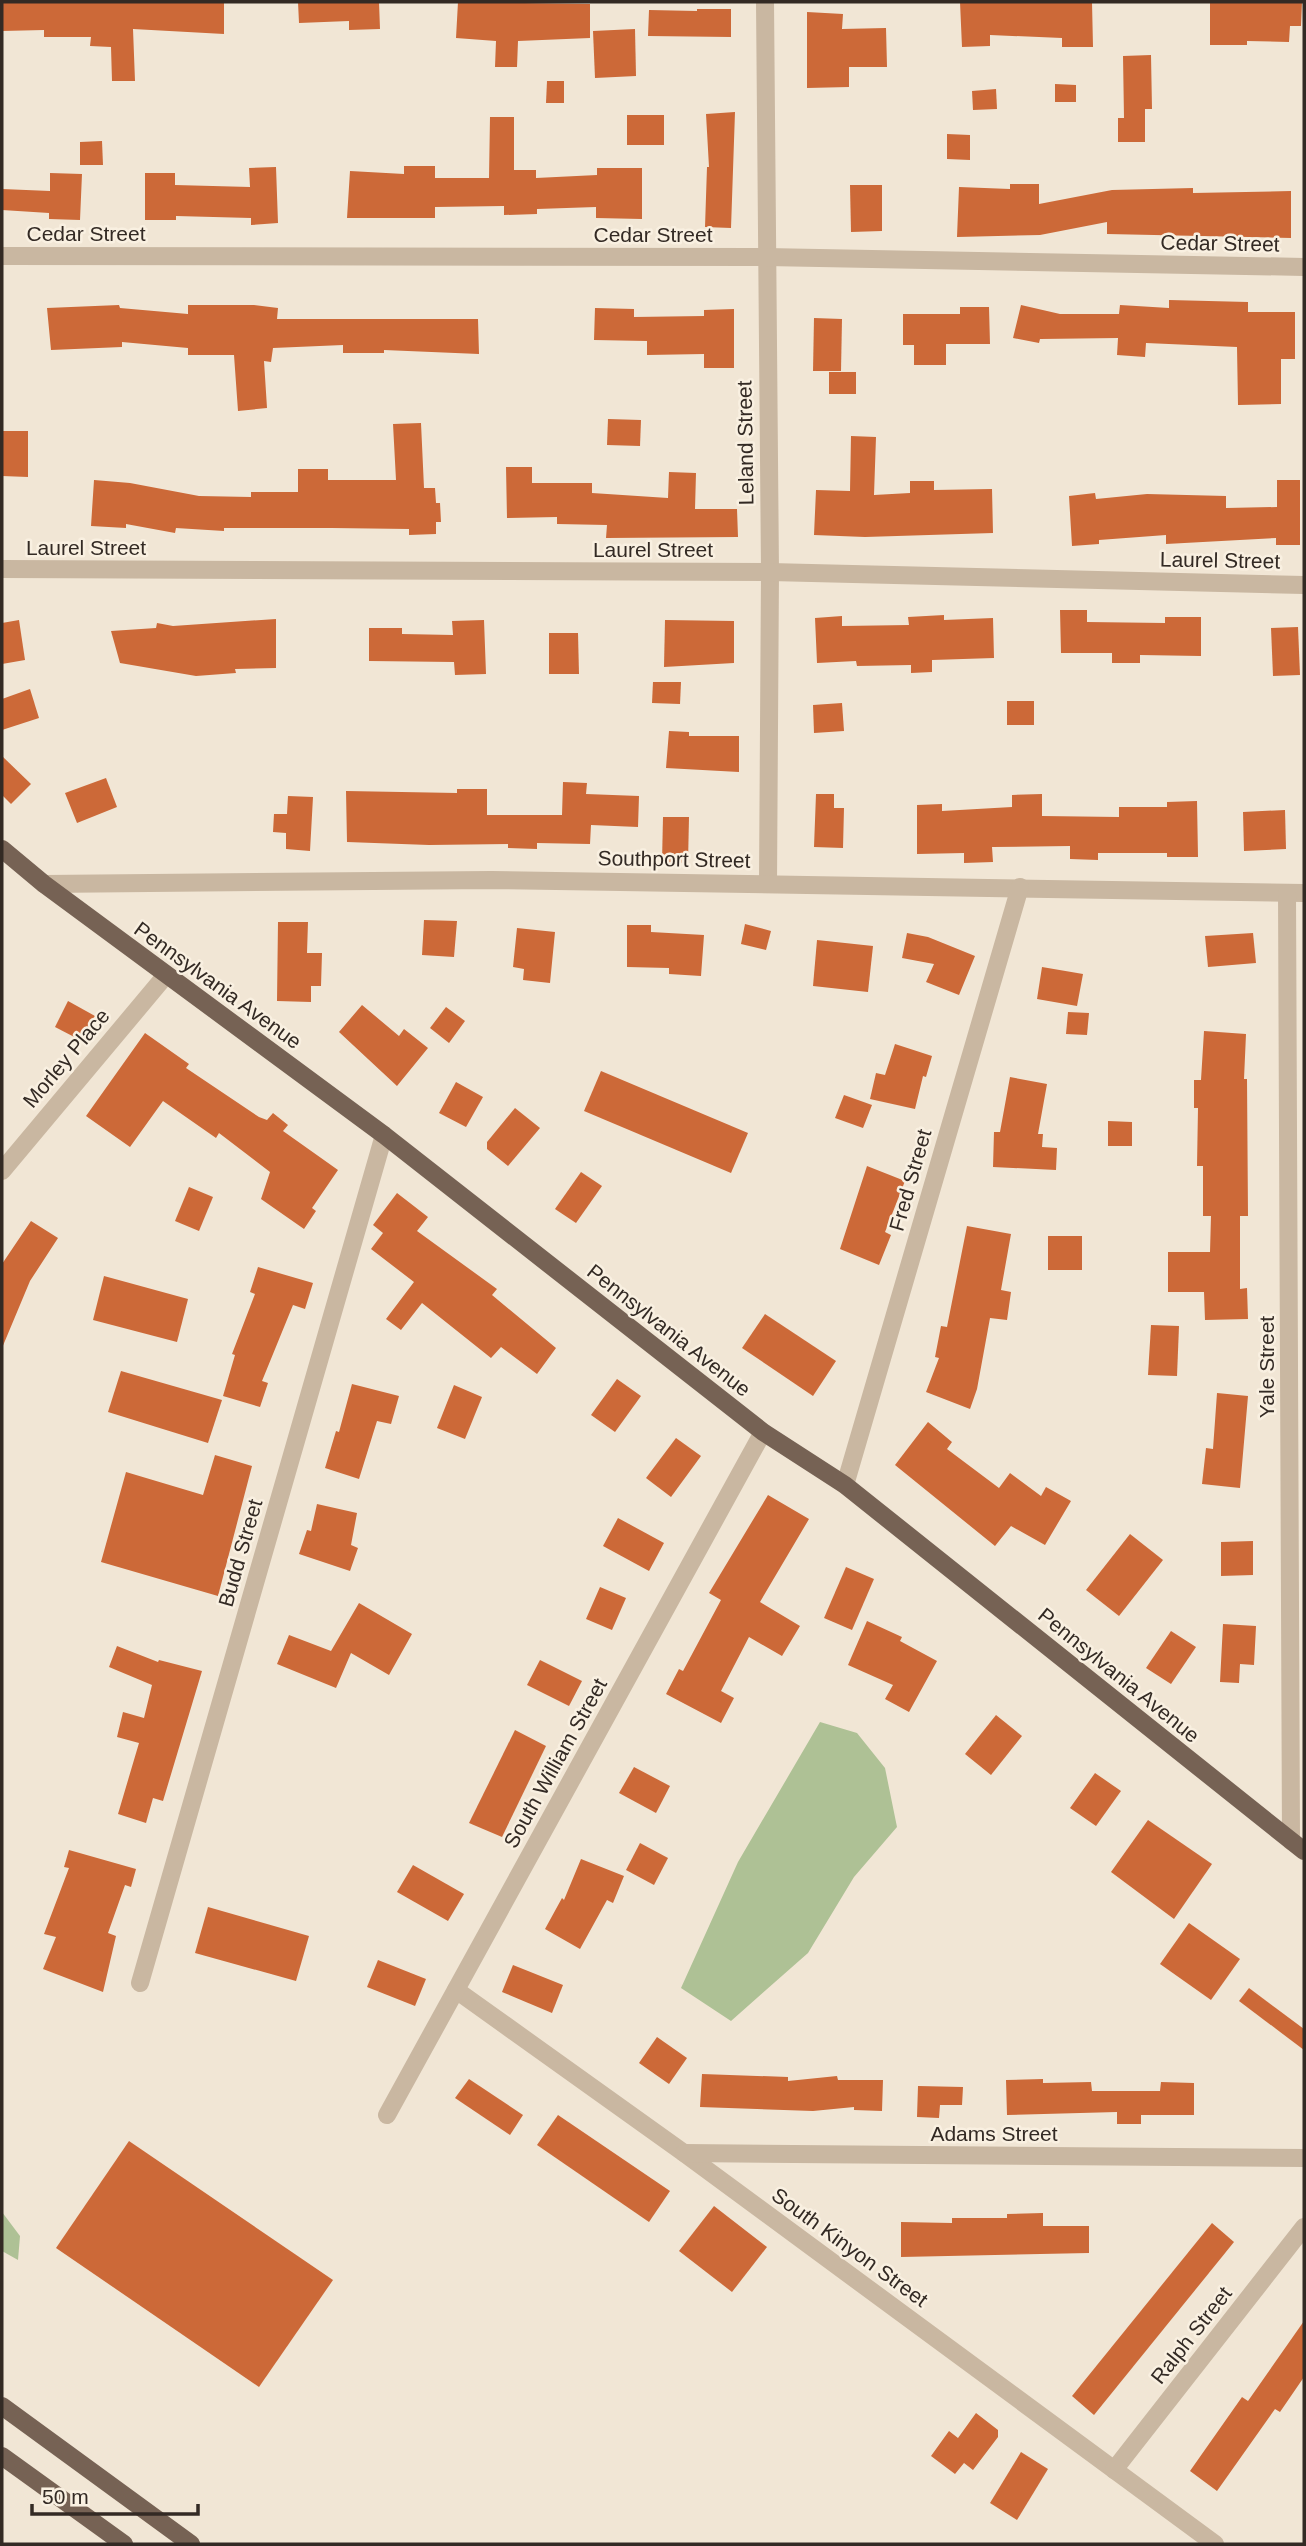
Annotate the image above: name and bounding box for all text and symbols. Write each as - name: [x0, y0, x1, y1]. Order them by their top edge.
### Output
- street label: Cedar Street: [26, 222, 146, 245]
- street label: Cedar Street: [593, 223, 713, 246]
- street label: Cedar Street: [1160, 230, 1280, 256]
- street label: Leland Street: [732, 380, 758, 506]
- street label: Laurel Street: [26, 536, 146, 559]
- street label: Laurel Street: [593, 538, 713, 561]
- street label: Laurel Street: [1160, 547, 1280, 573]
- street label: Southport Street: [597, 846, 751, 872]
- street label: Pennsylvania Avenue: [130, 917, 306, 1053]
- street label: Morley Place: [18, 1004, 114, 1112]
- street label: Fred Street: [884, 1126, 936, 1234]
- street label: Pennsylvania Avenue: [583, 1259, 755, 1401]
- street label: Yale Street: [1255, 1316, 1278, 1418]
- street label: Budd Street: [214, 1496, 266, 1609]
- street label: Pennsylvania Avenue: [1034, 1603, 1204, 1747]
- street label: South William Street: [499, 1674, 611, 1852]
- street label: Adams Street: [930, 2122, 1058, 2145]
- street label: South Kinyon Street: [768, 2183, 932, 2311]
- street label: Ralph Street: [1146, 2282, 1236, 2388]
- scale bar: [32, 2472, 198, 2516]
- text: 50 m: [42, 2485, 89, 2508]

